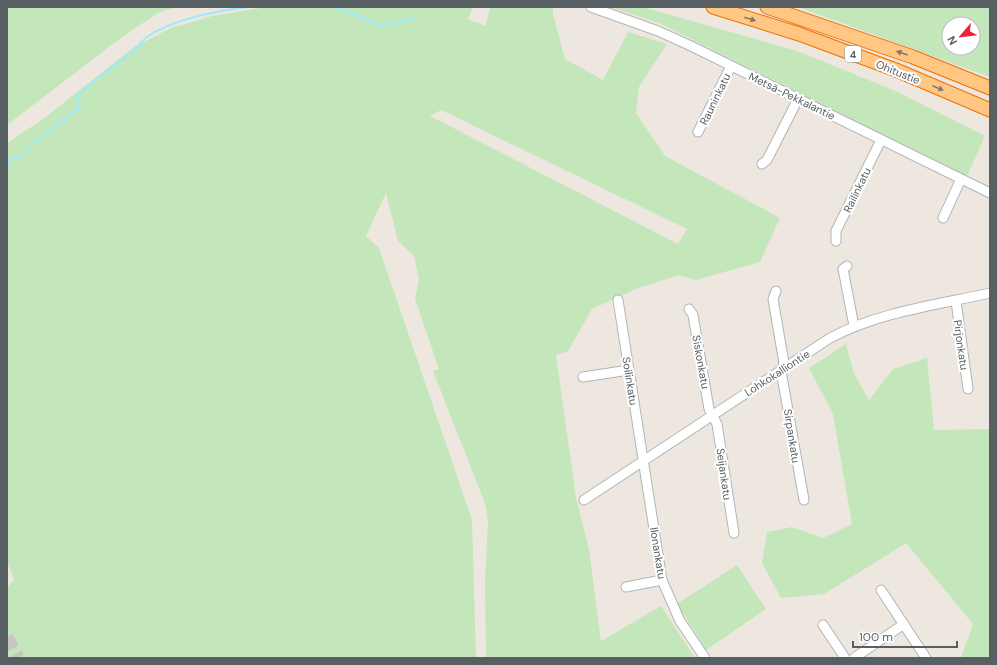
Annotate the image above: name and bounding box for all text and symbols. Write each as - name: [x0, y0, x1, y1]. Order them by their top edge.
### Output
- one-way arrow: [745, 16, 757, 22]
- north arrow: [941, 16, 981, 56]
- text: N: [944, 34, 960, 48]
- road number: 4: [845, 46, 861, 62]
- one-way arrow: [896, 50, 908, 56]
- street label: Ohitustie: [874, 57, 922, 87]
- street label: Metsä-Pekkalantie: [747, 69, 837, 123]
- street label: Rauninkatu: [696, 71, 734, 127]
- one-way arrow: [932, 85, 944, 91]
- street label: Railinkatu: [840, 165, 874, 215]
- street label: Pirjonkatu: [951, 319, 971, 371]
- street label: Siskonkatu: [689, 334, 713, 390]
- street label: Lohkokalliontie: [742, 347, 812, 399]
- street label: Soilinkatu: [619, 356, 641, 406]
- street label: Sirpankatu: [781, 408, 803, 464]
- street label: Seijankatu: [713, 447, 735, 501]
- street label: Ilonankatu: [647, 526, 669, 580]
- scale bar: [853, 623, 957, 649]
- text: 100 m: [859, 629, 893, 645]

